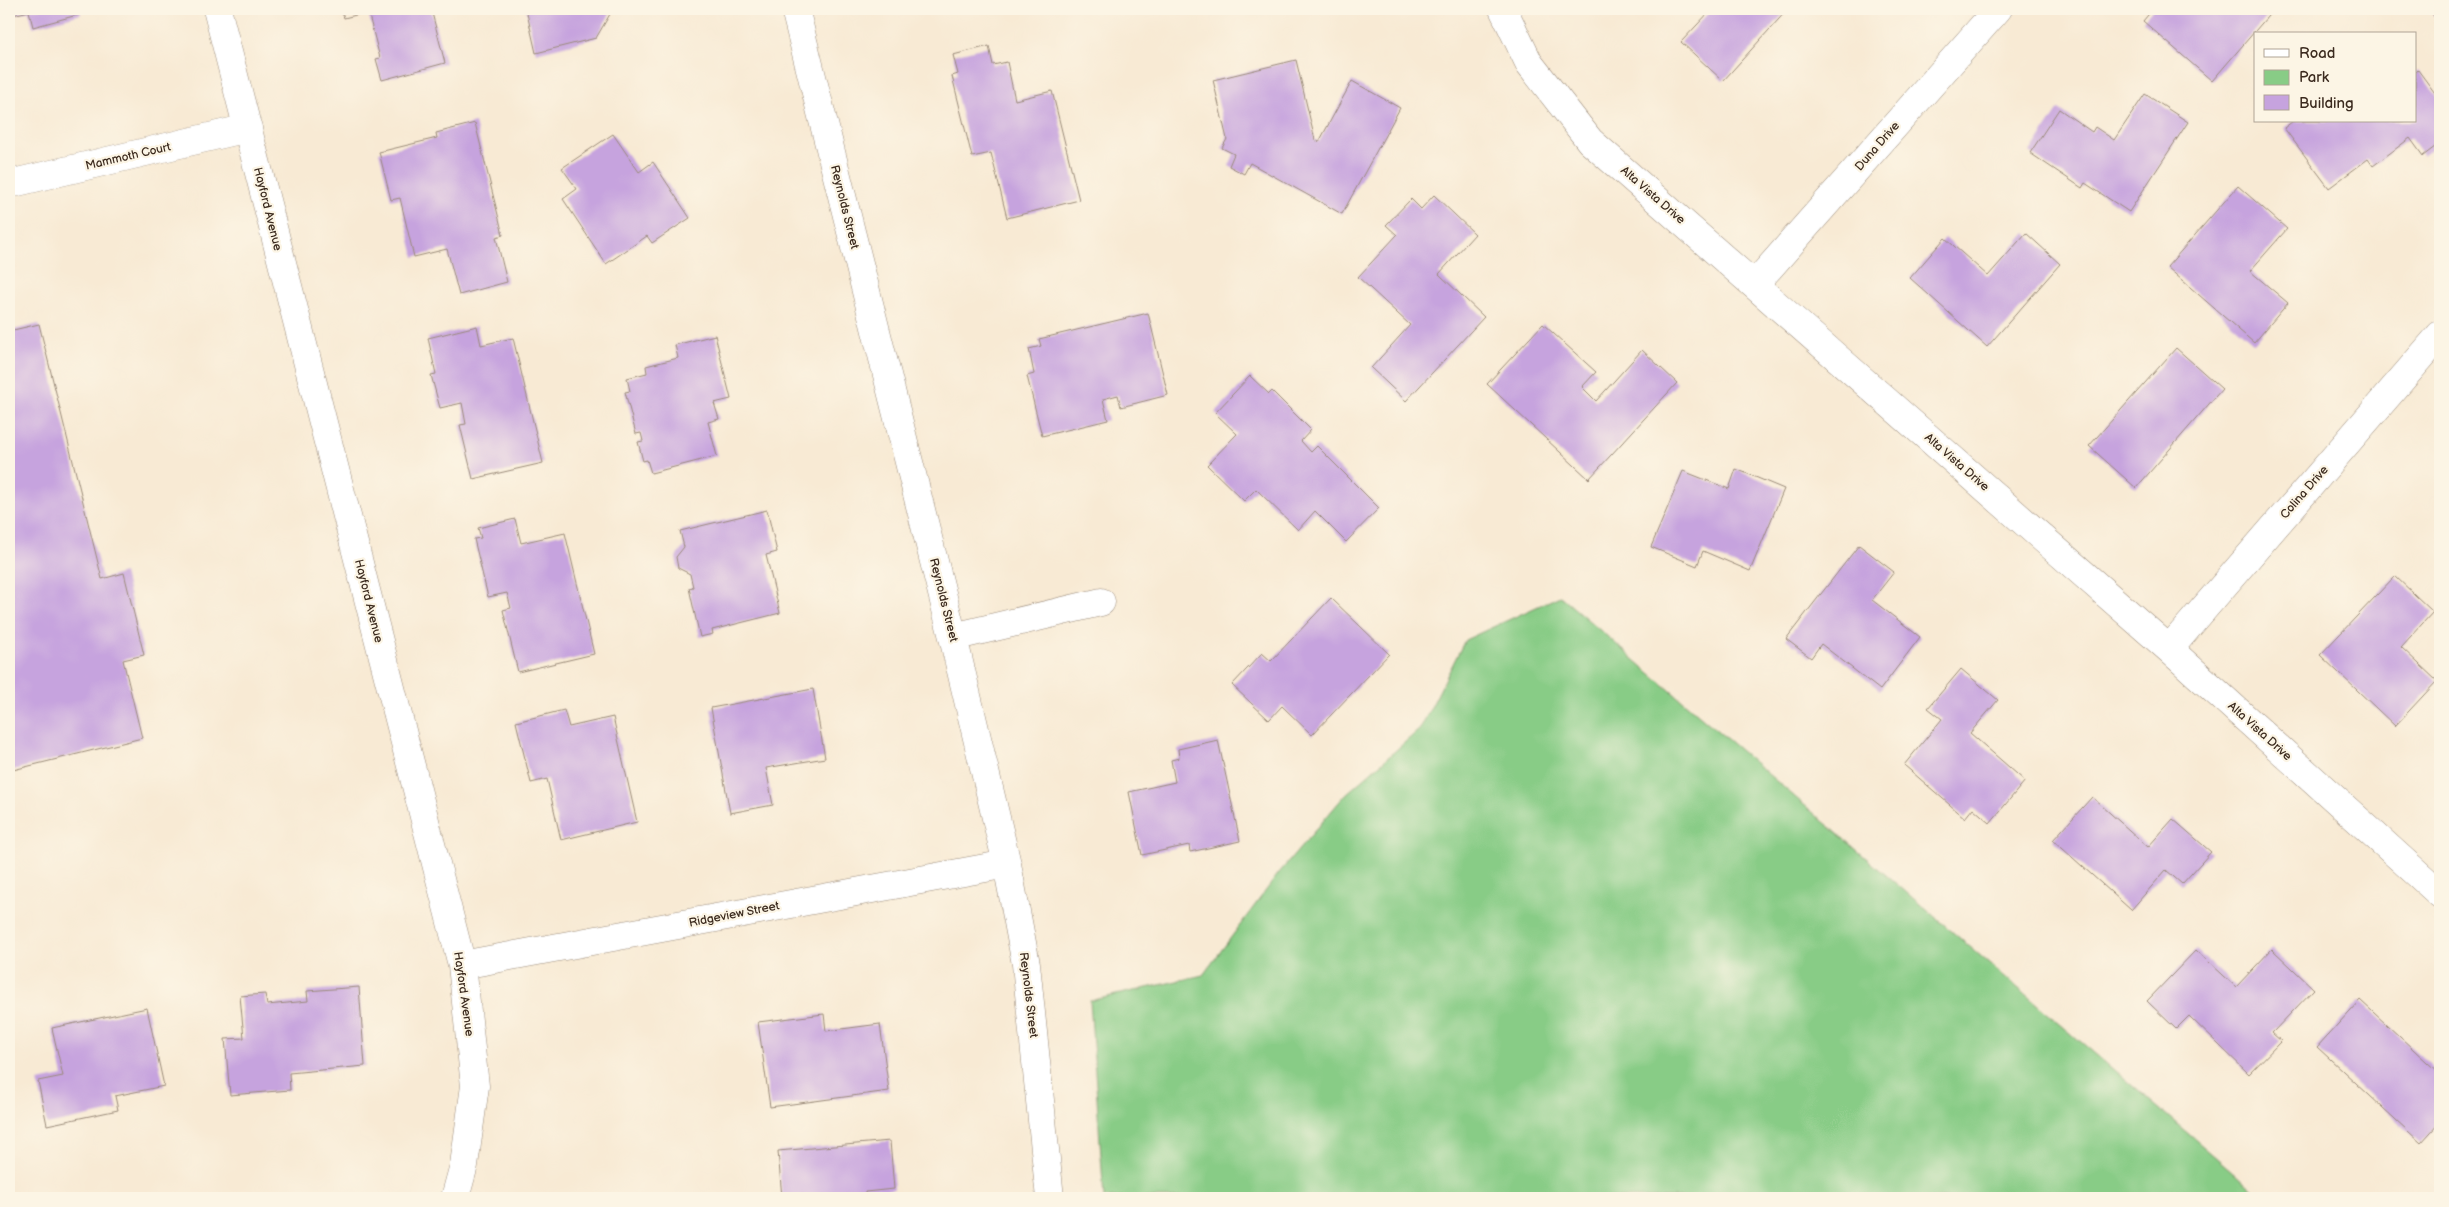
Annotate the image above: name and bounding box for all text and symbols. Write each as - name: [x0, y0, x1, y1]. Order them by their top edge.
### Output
- legend: [2254, 32, 2416, 122]
- text: Road: [2299, 44, 2335, 63]
- text: Park: [2299, 68, 2330, 87]
- text: Building: [2299, 94, 2354, 113]
- street label: Duna Drive: [1852, 119, 1903, 174]
- street label: Mammoth Court: [84, 139, 173, 174]
- street label: Alta Vista Drive: [1617, 163, 1688, 228]
- street label: Reynolds Street: [827, 164, 862, 251]
- street label: Hayford Avenue: [250, 166, 285, 252]
- street label: Alta Vista Drive: [1921, 430, 1992, 495]
- street label: Colina Drive: [2277, 463, 2332, 522]
- street label: Reynolds Street: [926, 557, 961, 644]
- street label: Hayford Avenue: [351, 558, 386, 644]
- street label: Alta Vista Drive: [2225, 699, 2295, 764]
- street label: Ridgeview Street: [688, 898, 781, 931]
- street label: Hayford Avenue: [450, 951, 477, 1037]
- street label: Reynolds Street: [1016, 952, 1041, 1039]

